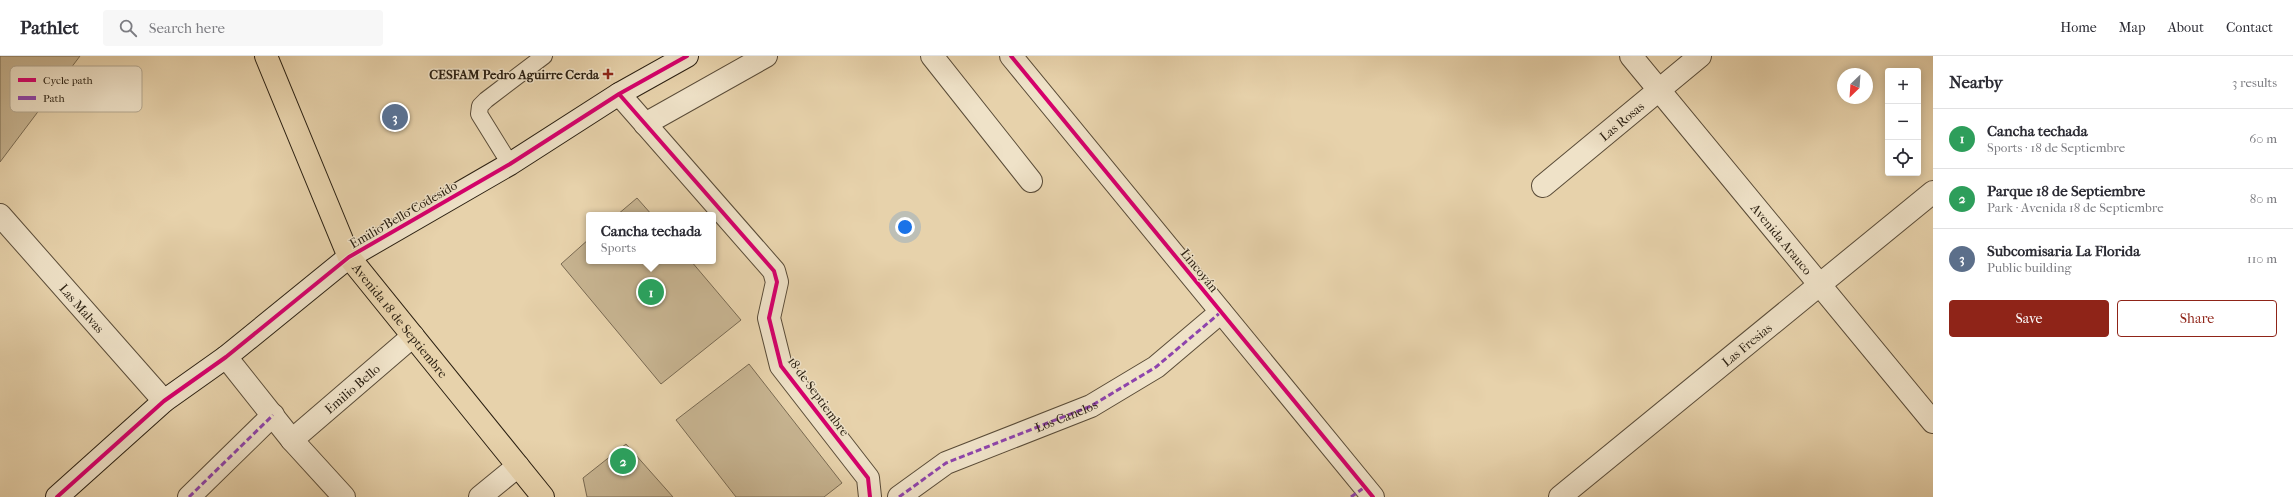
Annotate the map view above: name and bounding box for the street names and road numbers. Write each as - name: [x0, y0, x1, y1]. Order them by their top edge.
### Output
- street label: Las Rosas: [1597, 99, 1647, 144]
- street label: Emilio Bello Codesido: [347, 177, 460, 251]
- street label: Avenida Arauco: [1747, 200, 1815, 278]
- street label: Lincoyán: [1178, 246, 1222, 295]
- street label: Avenida 18 de Septiembre: [349, 260, 451, 381]
- street label: Las Malvas: [56, 281, 107, 336]
- street label: Las Fresias: [1719, 320, 1775, 370]
- street label: 18 de Septiembre: [785, 354, 853, 439]
- street label: Emilio Bello: [322, 361, 383, 417]
- street label: Los Canelos: [1033, 397, 1100, 435]

